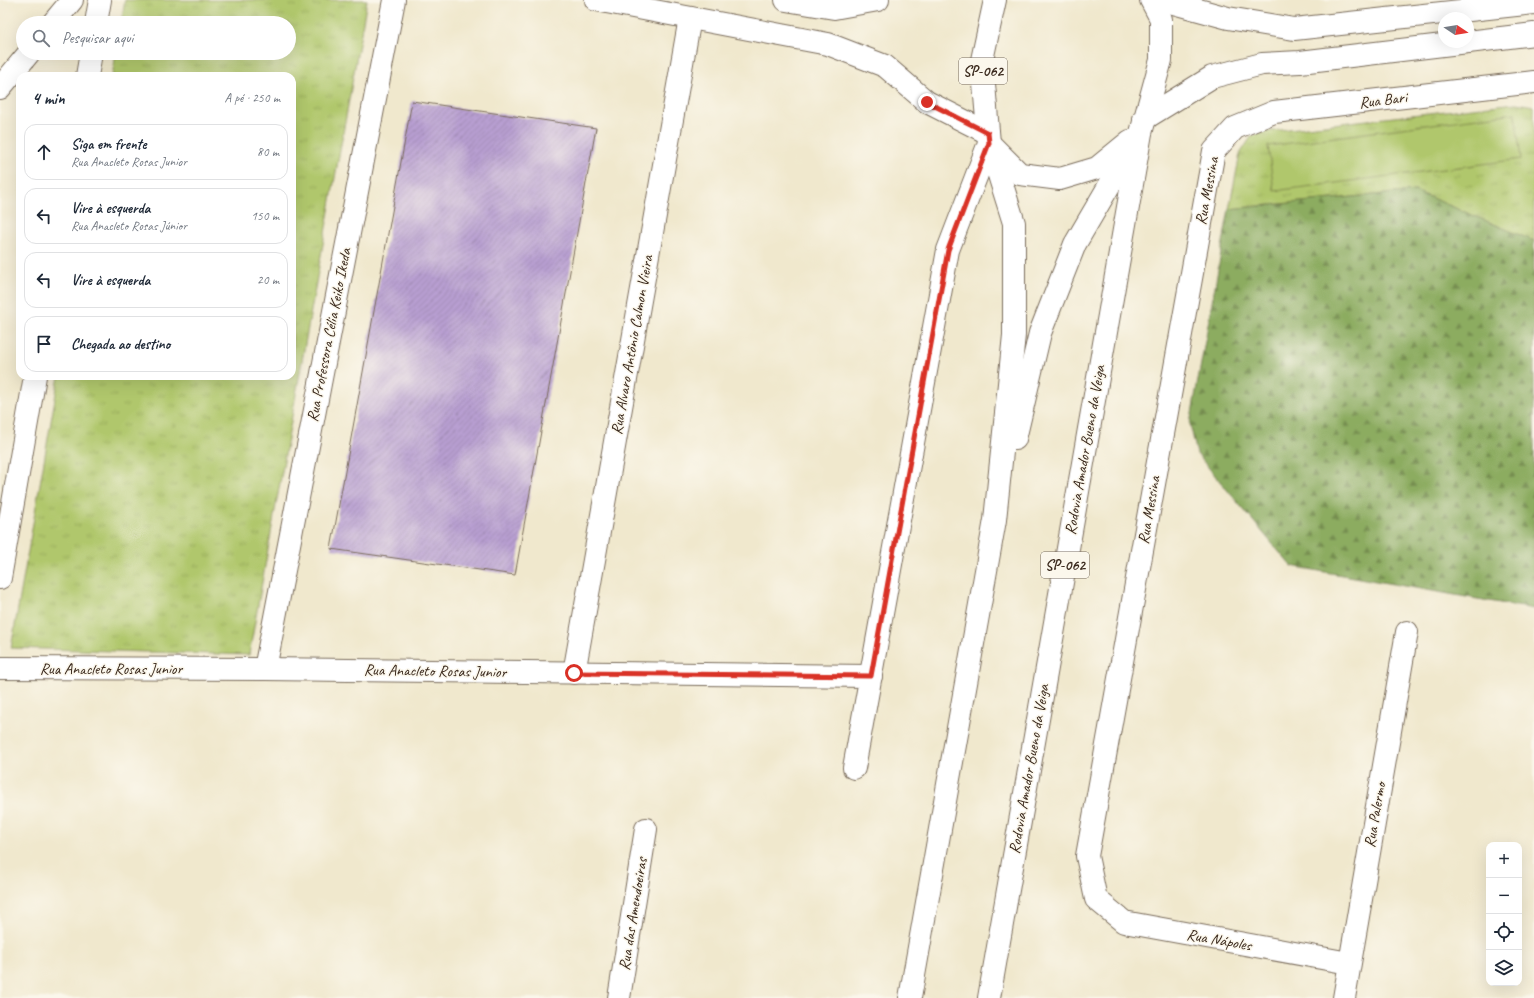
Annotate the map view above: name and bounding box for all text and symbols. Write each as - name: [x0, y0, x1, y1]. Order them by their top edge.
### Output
- north arrow: [1438, 12, 1474, 48]
- search box: [16, 16, 296, 60]
- icon: search: [30, 27, 52, 49]
- text: Pesquisar aqui: [62, 29, 133, 48]
- road number: SP-062: [959, 58, 1007, 84]
- street label: Rua Bari: [1358, 87, 1410, 113]
- text: 4 min: [32, 88, 65, 109]
- text: A pé · 250 m: [224, 90, 280, 106]
- route end: [918, 93, 936, 111]
- text: Siga em frente: [71, 135, 147, 154]
- icon: ahead: [33, 141, 55, 163]
- text: 80 m: [257, 144, 279, 160]
- text: Rua Anacleto Rosas Junior: [71, 154, 187, 170]
- street label: Rua Messina: [1191, 154, 1224, 227]
- text: Vire à esquerda: [71, 199, 150, 218]
- icon: left: [33, 205, 55, 227]
- text: 150 m: [251, 208, 279, 224]
- text: Rua Anacleto Rosas Júnior: [71, 218, 187, 234]
- street label: Rua Professora Célia Keiko Ikeda: [302, 246, 356, 423]
- street label: Rua Alvaro Antônio Calmon Vieira: [606, 252, 658, 436]
- icon: left: [33, 269, 55, 291]
- text: Vire à esquerda: [71, 271, 150, 290]
- text: 20 m: [257, 272, 279, 288]
- icon: arrive: [33, 333, 55, 355]
- text: Chegada ao destino: [71, 335, 170, 354]
- street label: Rodovia Amador Bueno da Veiga: [1060, 363, 1110, 536]
- street label: Rua Messina: [1133, 473, 1165, 545]
- road number: SP-062: [1041, 552, 1089, 578]
- street label: Rua Anacleto Rosas Junior: [40, 659, 184, 679]
- street label: Rua Anacleto Rosas Junior: [364, 660, 508, 682]
- route start: [565, 664, 583, 682]
- street label: Rodovia Amador Bueno da Veiga: [1004, 682, 1054, 855]
- street label: Rua Palermo: [1359, 778, 1391, 849]
- map controls: [1486, 842, 1522, 986]
- button: +: [1486, 842, 1522, 878]
- street label: Rua das Amendoeiras: [614, 855, 652, 972]
- button: −: [1486, 878, 1522, 914]
- button: locate: [1486, 914, 1522, 950]
- street label: Rua Nápoles: [1185, 924, 1254, 956]
- button: layers: [1486, 950, 1522, 986]

